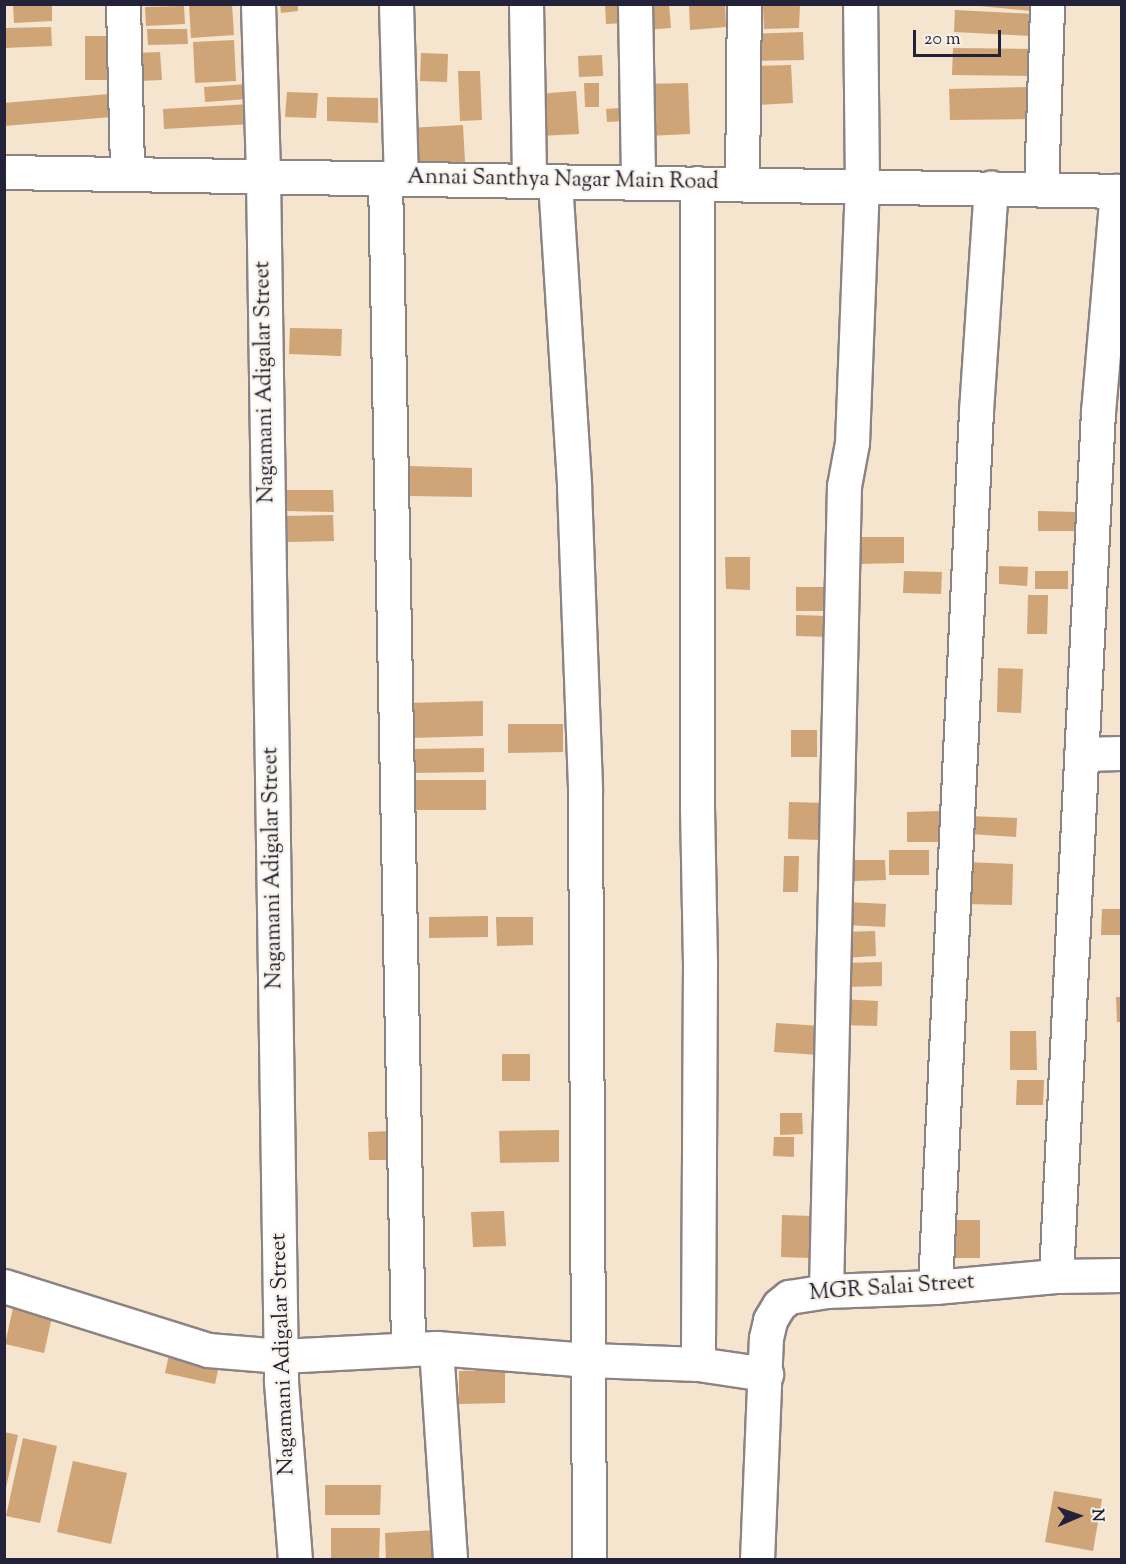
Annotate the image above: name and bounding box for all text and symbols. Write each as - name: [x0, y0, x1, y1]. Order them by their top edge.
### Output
- scale bar: [916, 18, 1004, 56]
- text: 20 m: [924, 27, 961, 53]
- street label: Annai Santhya Nagar Main Road: [407, 165, 719, 197]
- street label: Nagamani Adigalar Street: [251, 261, 281, 503]
- street label: Nagamani Adigalar Street: [259, 747, 289, 989]
- street label: Nagamani Adigalar Street: [267, 1232, 301, 1476]
- street label: MGR Salai Street: [808, 1270, 976, 1308]
- north arrow: [1048, 1486, 1108, 1546]
- text: N: [1085, 1509, 1108, 1522]

